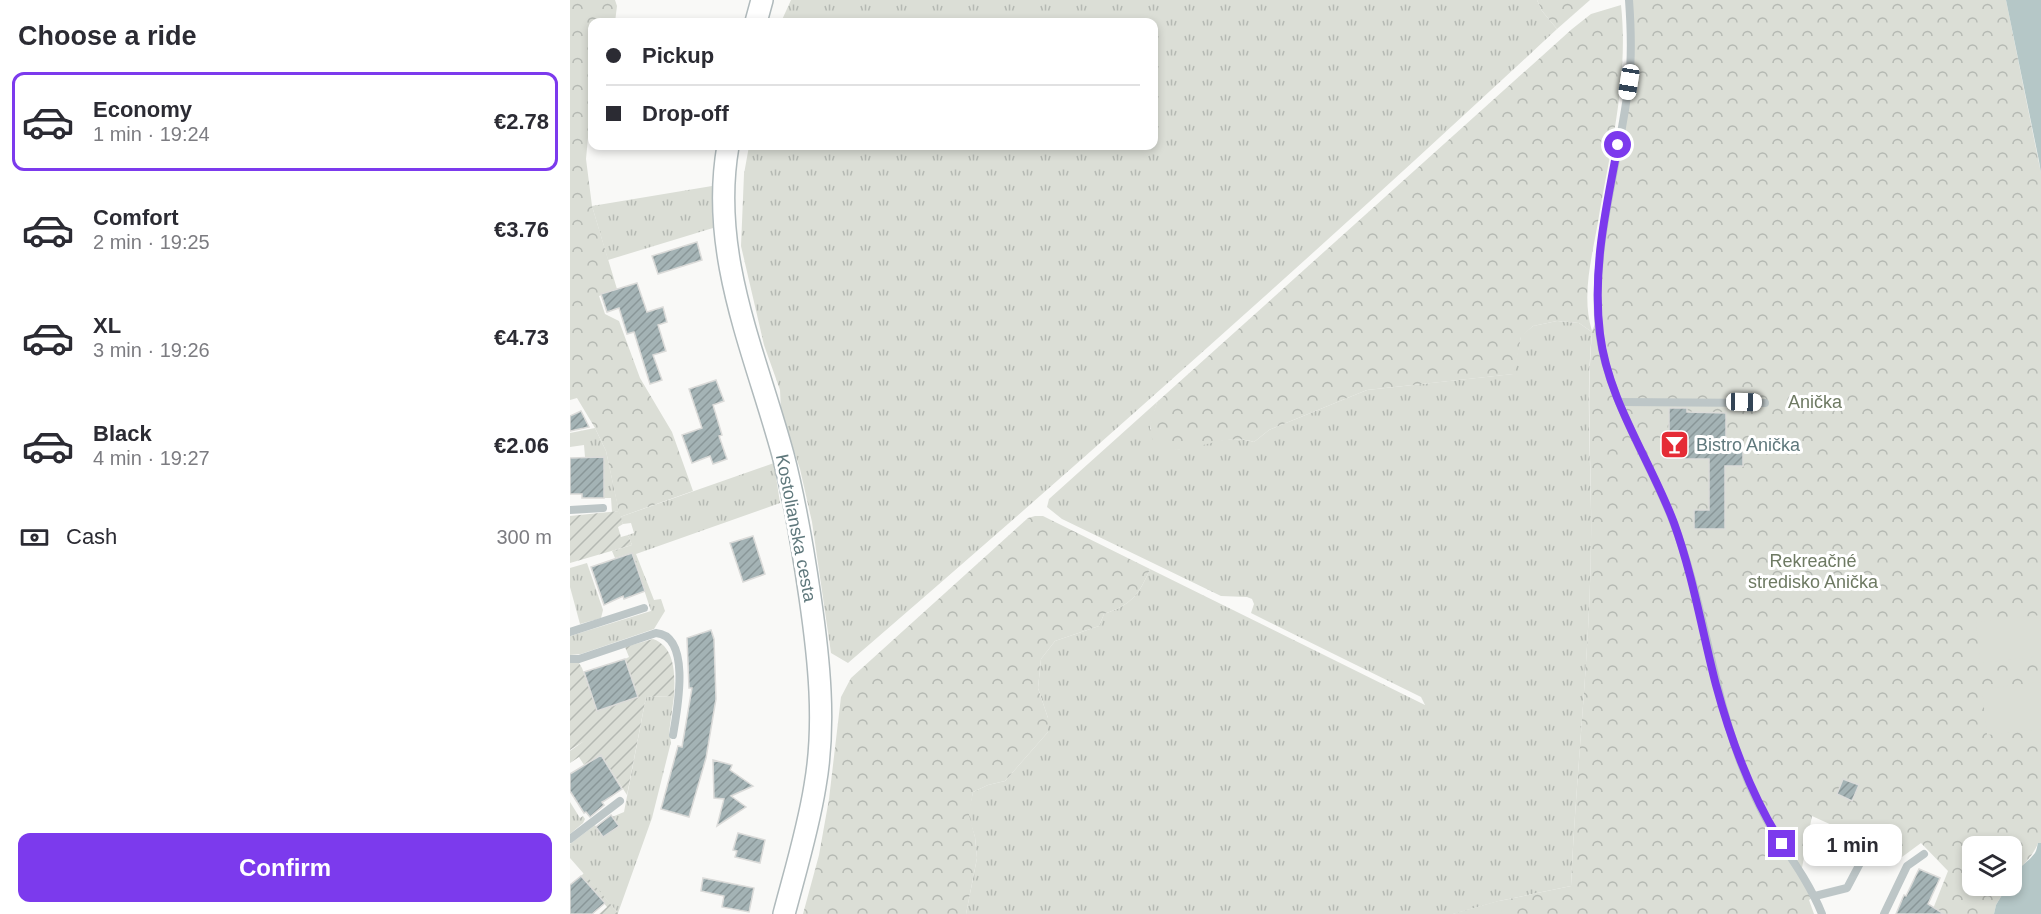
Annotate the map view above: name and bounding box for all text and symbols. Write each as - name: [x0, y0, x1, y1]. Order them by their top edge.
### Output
- text: Choose a ride: [18, 21, 197, 51]
- text: Pickup: [642, 43, 714, 68]
- car: [1617, 63, 1641, 101]
- icon: car: [21, 95, 75, 149]
- text: Economy: [93, 97, 192, 122]
- text: Drop-off: [642, 101, 729, 126]
- text: €2.78: [494, 109, 549, 134]
- text: 1 min · 19:24: [93, 123, 210, 145]
- route start: [1604, 131, 1631, 158]
- icon: car: [21, 203, 75, 257]
- text: Comfort: [93, 205, 179, 230]
- text: €3.76: [494, 217, 549, 242]
- text: 2 min · 19:25: [93, 231, 210, 253]
- icon: car: [21, 311, 75, 365]
- text: XL: [93, 313, 121, 338]
- text: €4.73: [494, 325, 549, 350]
- text: 3 min · 19:26: [93, 339, 210, 361]
- park label: Anička: [1788, 392, 1843, 412]
- car: [1726, 393, 1762, 411]
- icon: car: [21, 419, 75, 473]
- text: Black: [93, 421, 152, 446]
- bar icon: Bistro Anička: [1659, 429, 1691, 461]
- text: €2.06: [494, 433, 549, 458]
- place label: Bistro Anička: [1696, 435, 1801, 455]
- text: 4 min · 19:27: [93, 447, 210, 469]
- street label: Kostolianska cesta: [772, 452, 820, 605]
- icon: cash: [18, 521, 51, 554]
- text: Cash: [66, 524, 117, 549]
- text: 300 m: [496, 526, 552, 548]
- park label: Rekreačné stredisko Anička: [1748, 551, 1879, 592]
- callout: 1 min: [1803, 823, 1902, 865]
- route end: [1768, 830, 1795, 857]
- button: Confirm: [18, 833, 552, 902]
- text: 1 min: [1826, 834, 1879, 856]
- map controls: [1962, 836, 2022, 896]
- button: layers: [1962, 836, 2022, 896]

